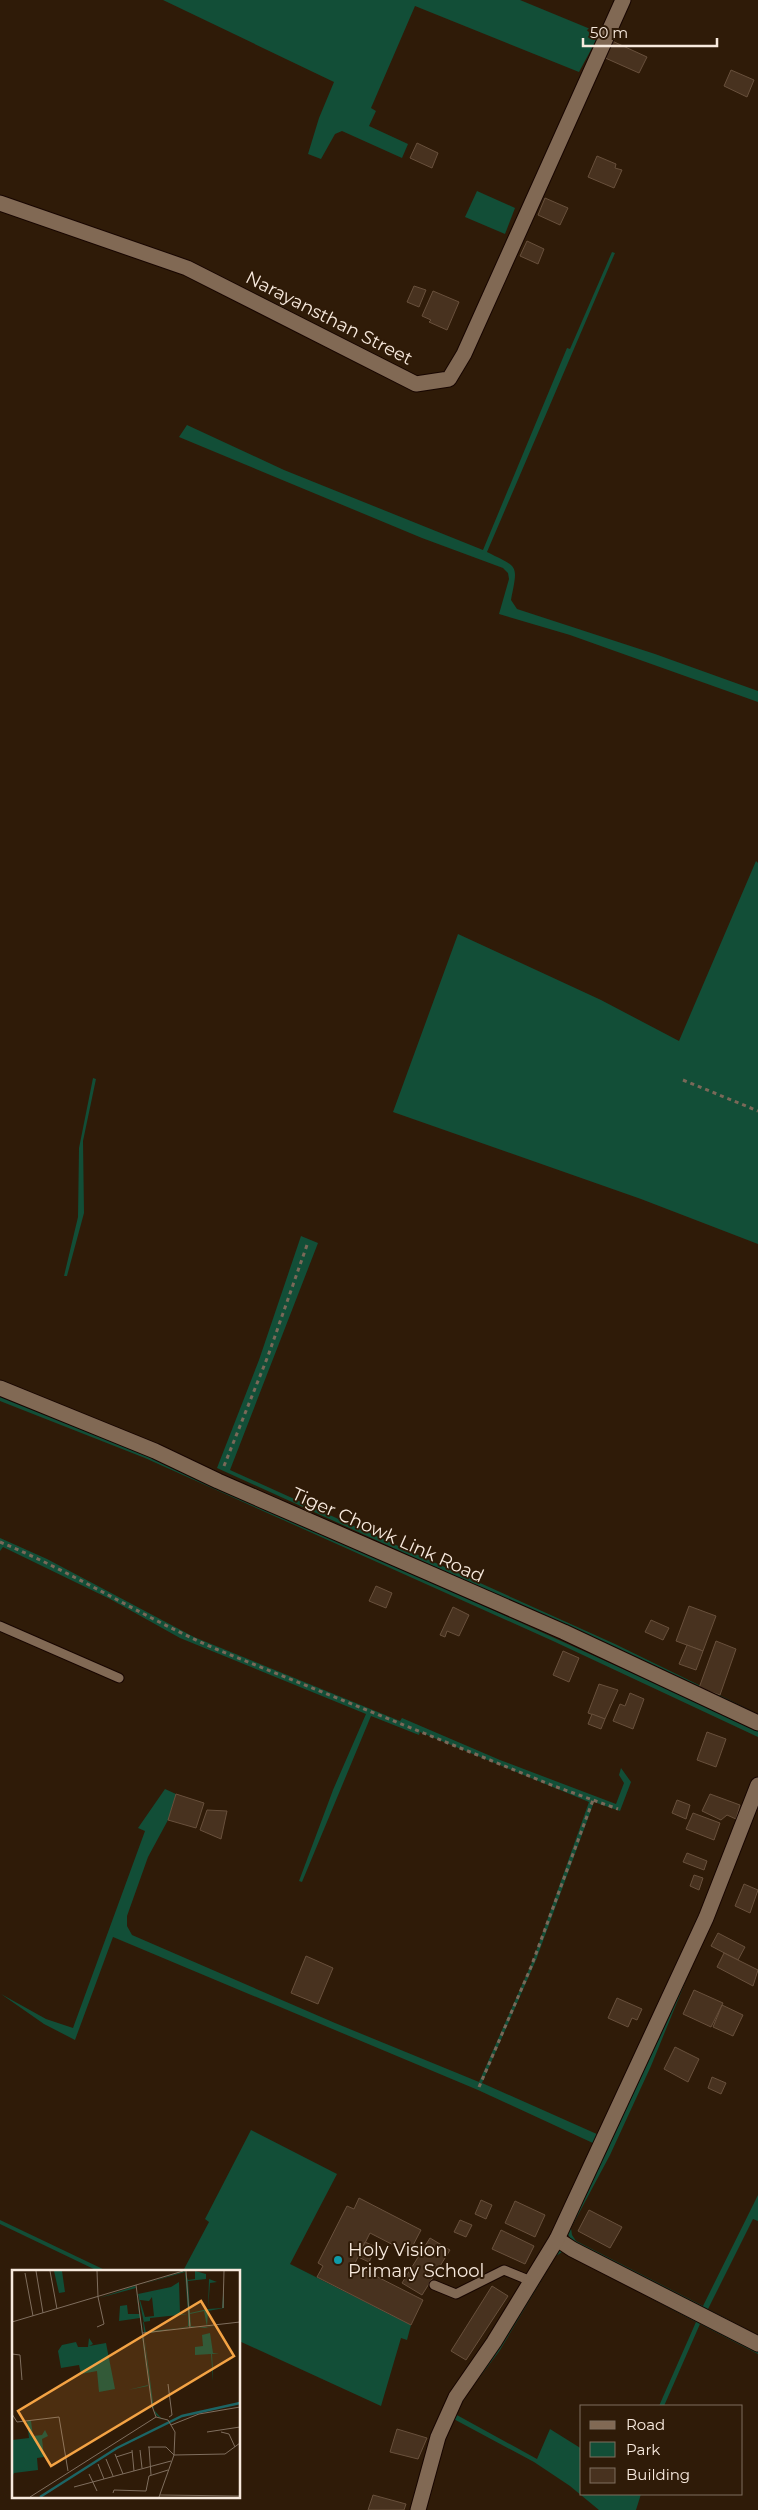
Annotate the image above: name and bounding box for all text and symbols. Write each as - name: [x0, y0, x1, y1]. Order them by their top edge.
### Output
- scale bar: [583, 15, 717, 47]
- text: 50 m: [590, 23, 628, 42]
- street label: Narayansthan Street: [242, 266, 416, 370]
- street label: Tiger Chowk Link Road: [289, 1483, 487, 1587]
- place label: Holy Vision Primary School: [348, 2239, 484, 2282]
- marker: Holy Vision Primary School: [332, 2254, 344, 2266]
- inset map: [12, 2270, 240, 2498]
- legend: [580, 2405, 743, 2495]
- text: Road: [626, 2415, 665, 2434]
- text: Park: [626, 2440, 660, 2459]
- text: Building: [626, 2465, 690, 2484]

